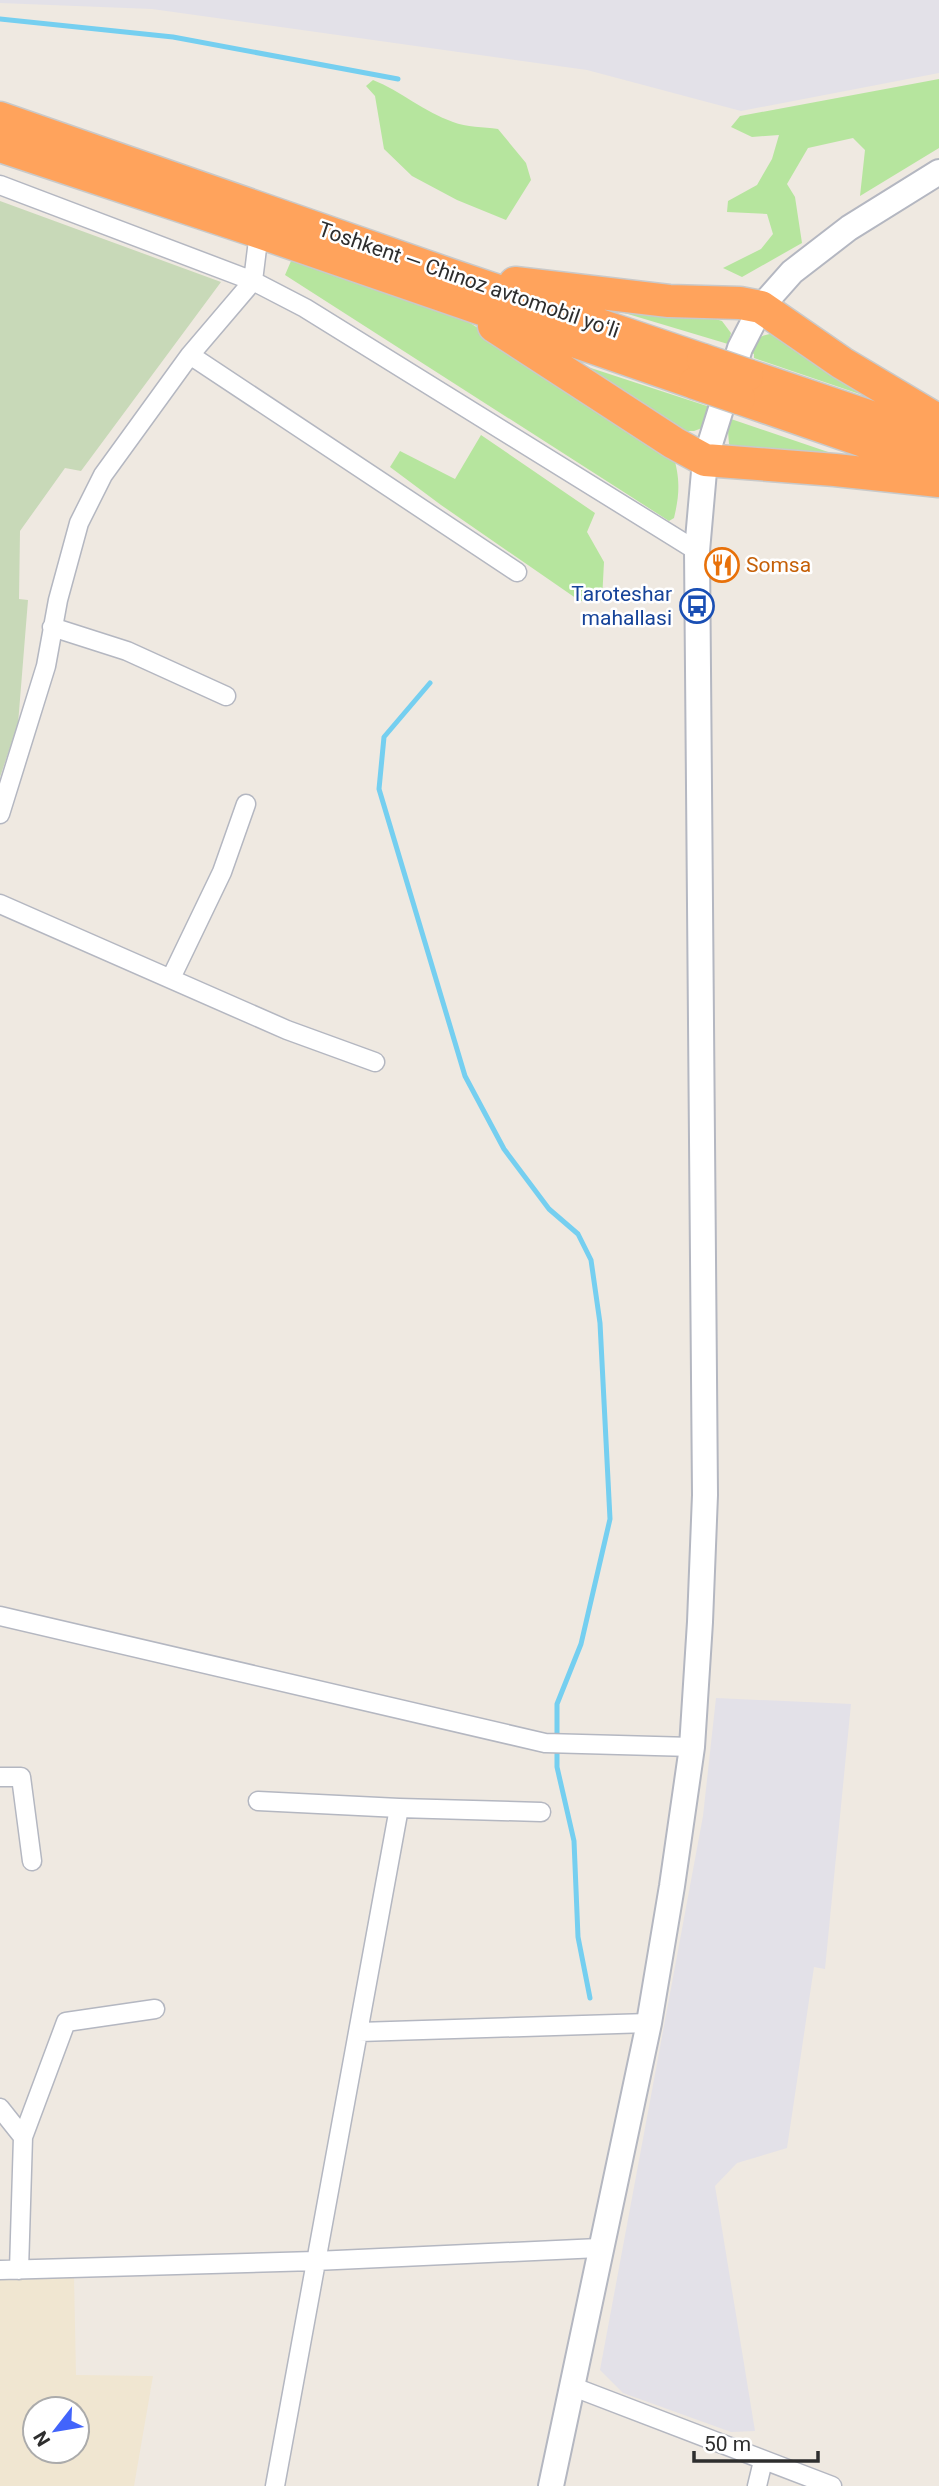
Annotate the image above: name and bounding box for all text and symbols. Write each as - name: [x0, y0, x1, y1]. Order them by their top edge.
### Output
- street label: Toshkent — Chinoz avtomobil yoʻli: [315, 217, 623, 343]
- restaurant icon: Somsa: [703, 546, 741, 584]
- place label: Somsa: [746, 553, 811, 577]
- place label: Taroteshar mahallasi: [571, 582, 672, 630]
- bus stop icon: Taroteshar mahallasi: [678, 587, 716, 625]
- north arrow: [21, 2395, 91, 2465]
- scale bar: [694, 2420, 818, 2464]
- text: N: [29, 2427, 55, 2450]
- text: 50 m: [704, 2432, 751, 2456]

